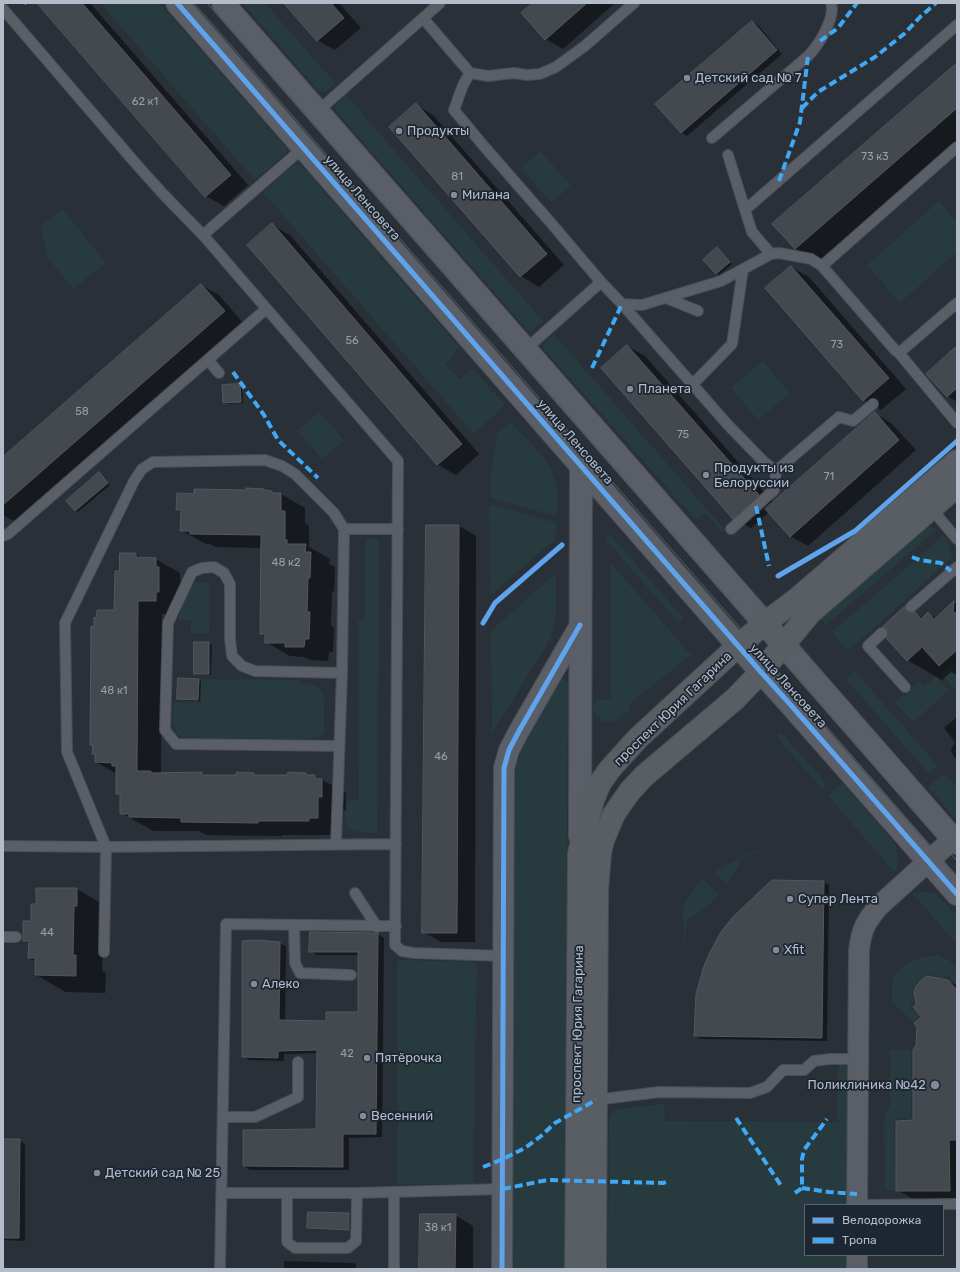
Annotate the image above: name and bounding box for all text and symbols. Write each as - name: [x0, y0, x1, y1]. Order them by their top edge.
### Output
- place label: Детский сад № 7: [695, 70, 802, 86]
- marker: Детский сад № 7: [682, 73, 692, 83]
- house number: 62 к1: [132, 95, 158, 109]
- place label: Продукты: [407, 123, 469, 139]
- marker: Продукты: [394, 126, 404, 136]
- house number: 73 к3: [861, 150, 889, 164]
- street label: улица Ленсовета: [321, 152, 403, 244]
- house number: 81: [451, 170, 463, 184]
- place label: Милана: [462, 187, 510, 203]
- marker: Милана: [449, 190, 459, 200]
- house number: 56: [345, 334, 359, 348]
- house number: 73: [831, 338, 843, 352]
- place label: Планета: [638, 381, 691, 397]
- marker: Планета: [625, 384, 635, 394]
- street label: улица Ленсовета: [534, 396, 616, 488]
- house number: 58: [75, 405, 89, 419]
- house number: 75: [677, 428, 689, 442]
- place label: Продукты из Белоруссии: [714, 460, 794, 491]
- marker: Продукты из Белоруссии: [701, 470, 711, 480]
- house number: 71: [824, 470, 834, 484]
- house number: 48 к2: [272, 556, 300, 570]
- street label: улица Ленсовета: [746, 641, 830, 731]
- street label: проспект Юрия Гагарина: [611, 649, 735, 769]
- house number: 48 к1: [100, 684, 128, 698]
- house number: 46: [434, 750, 448, 764]
- place label: Супер Лента: [798, 891, 878, 907]
- marker: Супер Лента: [785, 894, 795, 904]
- house number: 44: [40, 926, 54, 940]
- place label: Xfit: [784, 942, 804, 958]
- street label: проспект Юрия Гагарина: [569, 945, 587, 1103]
- marker: Xfit: [771, 945, 781, 955]
- place label: Алеко: [262, 976, 300, 992]
- marker: Алеко: [249, 979, 259, 989]
- house number: 42: [340, 1047, 354, 1061]
- place label: Пятёрочка: [375, 1050, 442, 1066]
- marker: Пятёрочка: [362, 1053, 372, 1063]
- place label: Поликлиника №42: [808, 1077, 926, 1093]
- marker: Поликлиника №42: [929, 1079, 941, 1091]
- place label: Весенний: [371, 1108, 433, 1124]
- marker: Весенний: [358, 1111, 368, 1121]
- place label: Детский сад № 25: [105, 1165, 220, 1181]
- marker: Детский сад № 25: [92, 1168, 102, 1178]
- legend: [804, 1204, 944, 1256]
- text: Велодорожка: [842, 1213, 921, 1227]
- house number: 38 к1: [425, 1221, 451, 1235]
- text: Тропа: [842, 1233, 877, 1247]

